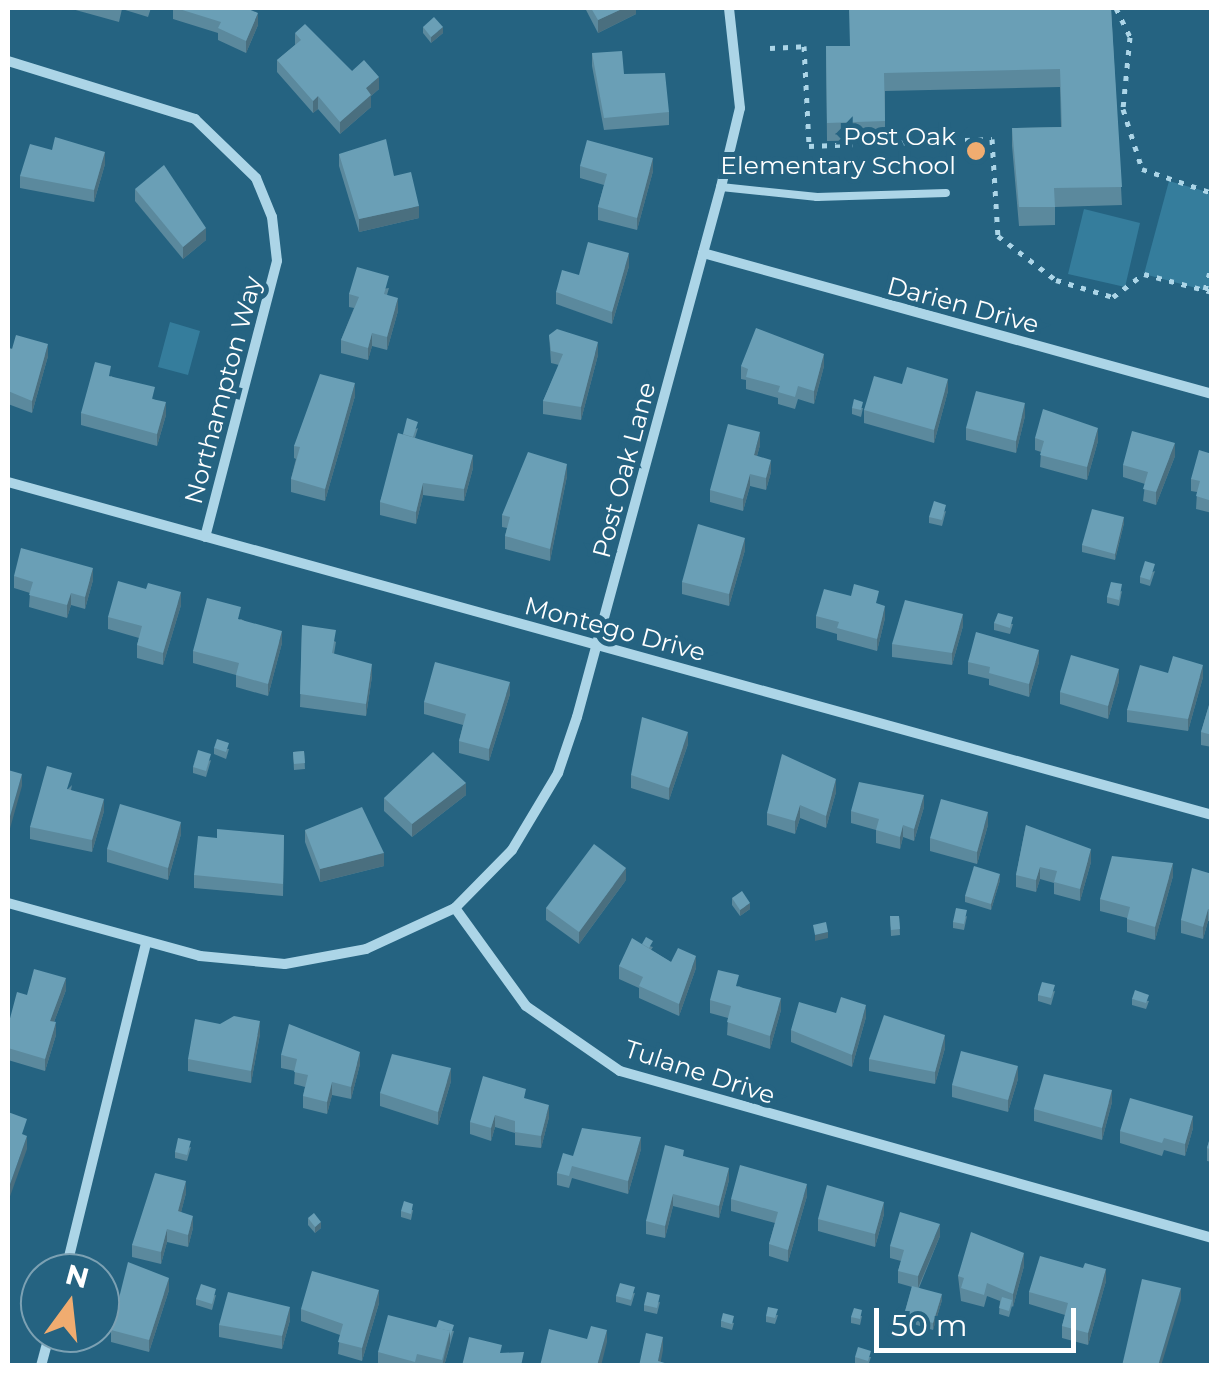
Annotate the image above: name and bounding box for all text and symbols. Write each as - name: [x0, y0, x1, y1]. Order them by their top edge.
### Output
- place label: Post Oak Elementary School: [720, 122, 956, 181]
- marker: Post Oak Elementary School: [965, 140, 987, 162]
- street label: Darien Drive: [884, 270, 1042, 340]
- street label: Northampton Way: [178, 273, 268, 507]
- street label: Post Oak Lane: [586, 379, 662, 561]
- street label: Montego Drive: [521, 590, 709, 668]
- street label: Tulane Drive: [621, 1034, 779, 1110]
- north arrow: [20, 1253, 120, 1353]
- text: N: [62, 1257, 93, 1295]
- scale bar: [879, 1288, 1082, 1350]
- text: 50 m: [891, 1307, 968, 1344]

